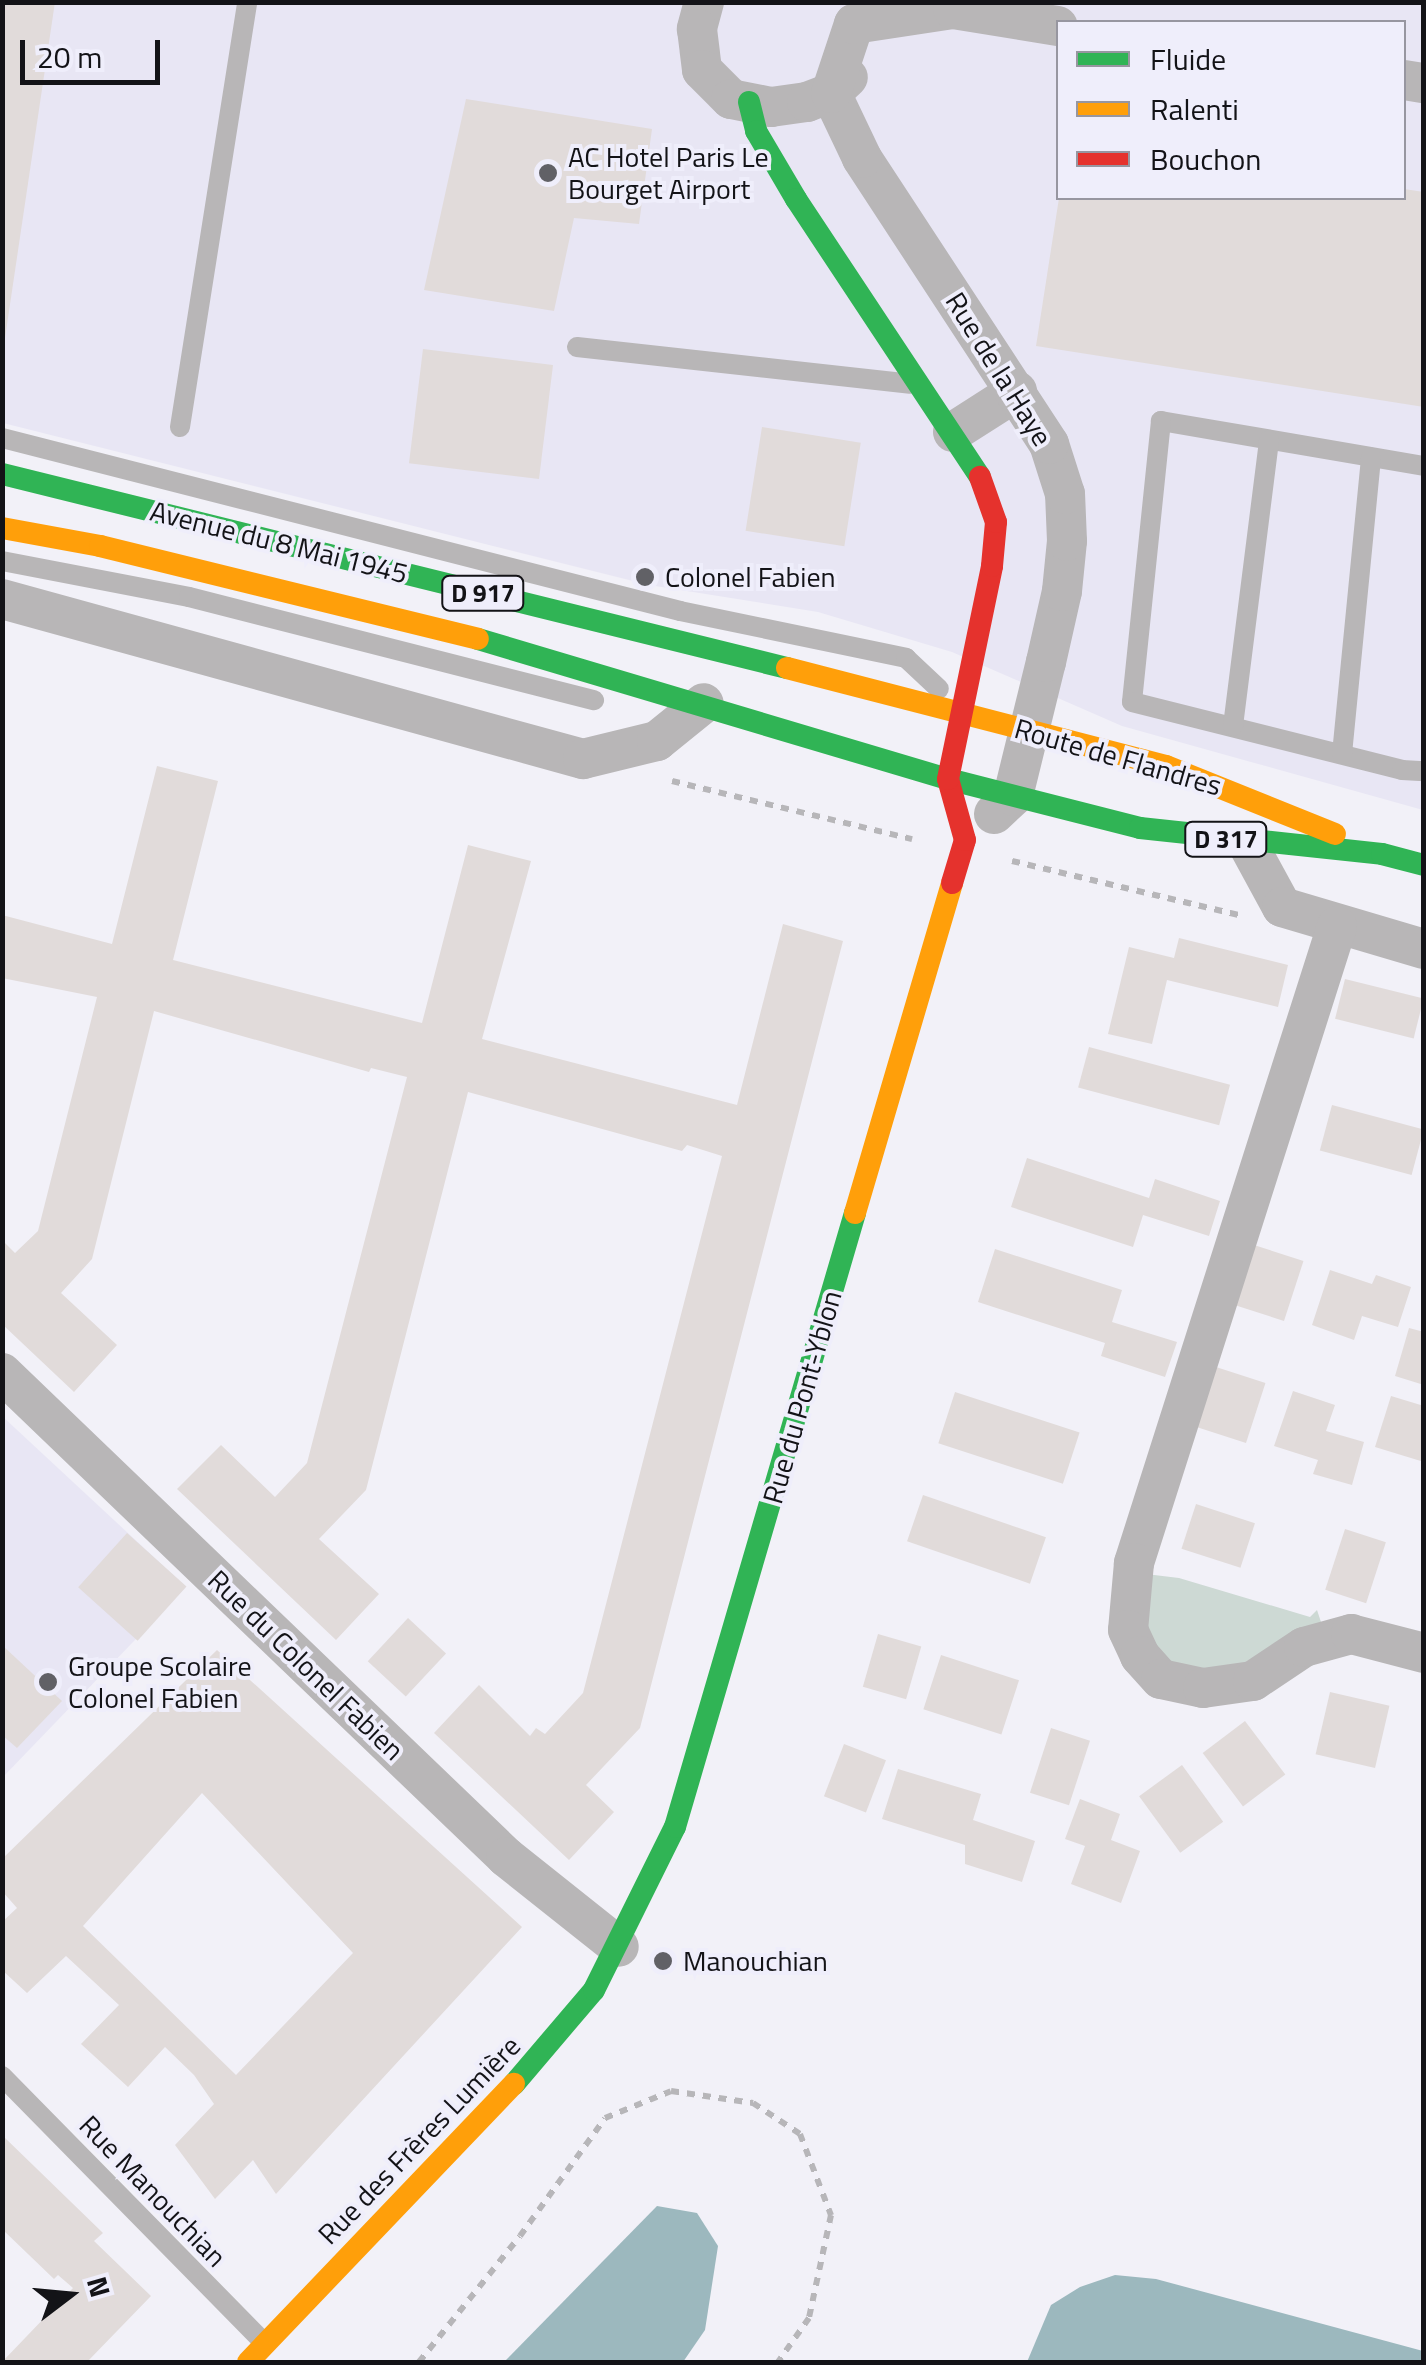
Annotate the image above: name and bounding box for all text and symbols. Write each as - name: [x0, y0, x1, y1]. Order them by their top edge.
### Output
- scale bar: [25, 20, 165, 82]
- legend: [1056, 20, 1406, 200]
- text: 20 m: [37, 34, 102, 80]
- text: Fluide: [1150, 36, 1226, 82]
- text: Ralenti: [1150, 86, 1239, 132]
- text: Bouchon: [1150, 136, 1261, 182]
- place label: AC Hotel Paris Le Bourget Airport: [568, 140, 769, 206]
- marker: AC Hotel Paris Le Bourget Airport: [537, 162, 559, 184]
- street label: Rue de la Haye: [939, 286, 1059, 452]
- street label: Avenue du 8 Mai 1945: [147, 494, 411, 590]
- place label: Colonel Fabien: [665, 560, 836, 594]
- marker: Colonel Fabien: [634, 566, 656, 588]
- road number: D 917: [440, 573, 526, 613]
- street label: Route de Flandres: [1011, 711, 1225, 803]
- road number: D 317: [1184, 819, 1268, 859]
- street label: Rue du Pont-Yblon: [756, 1287, 848, 1507]
- street label: Rue du Colonel Fabien: [201, 1563, 411, 1767]
- place label: Groupe Scolaire Colonel Fabien: [68, 1649, 252, 1715]
- marker: Groupe Scolaire Colonel Fabien: [37, 1671, 59, 1693]
- place label: Manouchian: [683, 1944, 828, 1978]
- marker: Manouchian: [652, 1950, 674, 1972]
- street label: Rue des Frères Lumière: [311, 2029, 527, 2251]
- street label: Rue Manouchian: [72, 2108, 234, 2274]
- north arrow: [20, 2245, 120, 2345]
- text: N: [76, 2271, 123, 2302]

